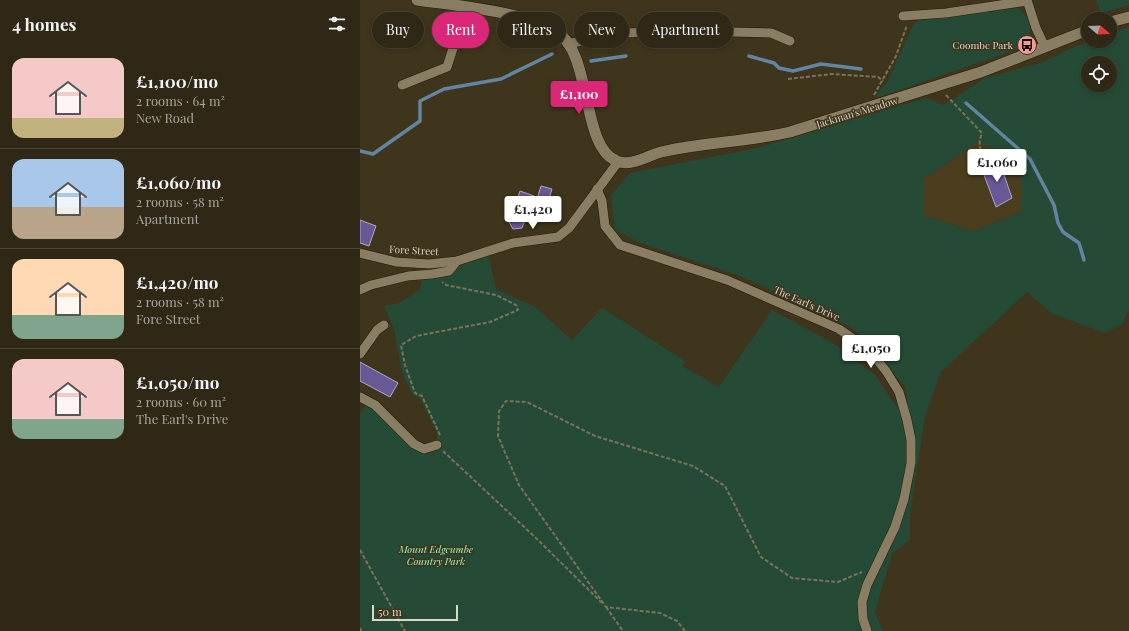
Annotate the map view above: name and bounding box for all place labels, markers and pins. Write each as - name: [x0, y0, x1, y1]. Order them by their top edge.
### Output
- bus stop icon: Coombe Park: [1016, 34, 1038, 56]
- place label: Coombe Park: [953, 38, 1013, 52]
- pin: £1,100: [546, 81, 612, 115]
- pin: £1,060: [964, 149, 1030, 183]
- pin: £1,420: [500, 196, 566, 230]
- pin: £1,050: [838, 335, 904, 369]

